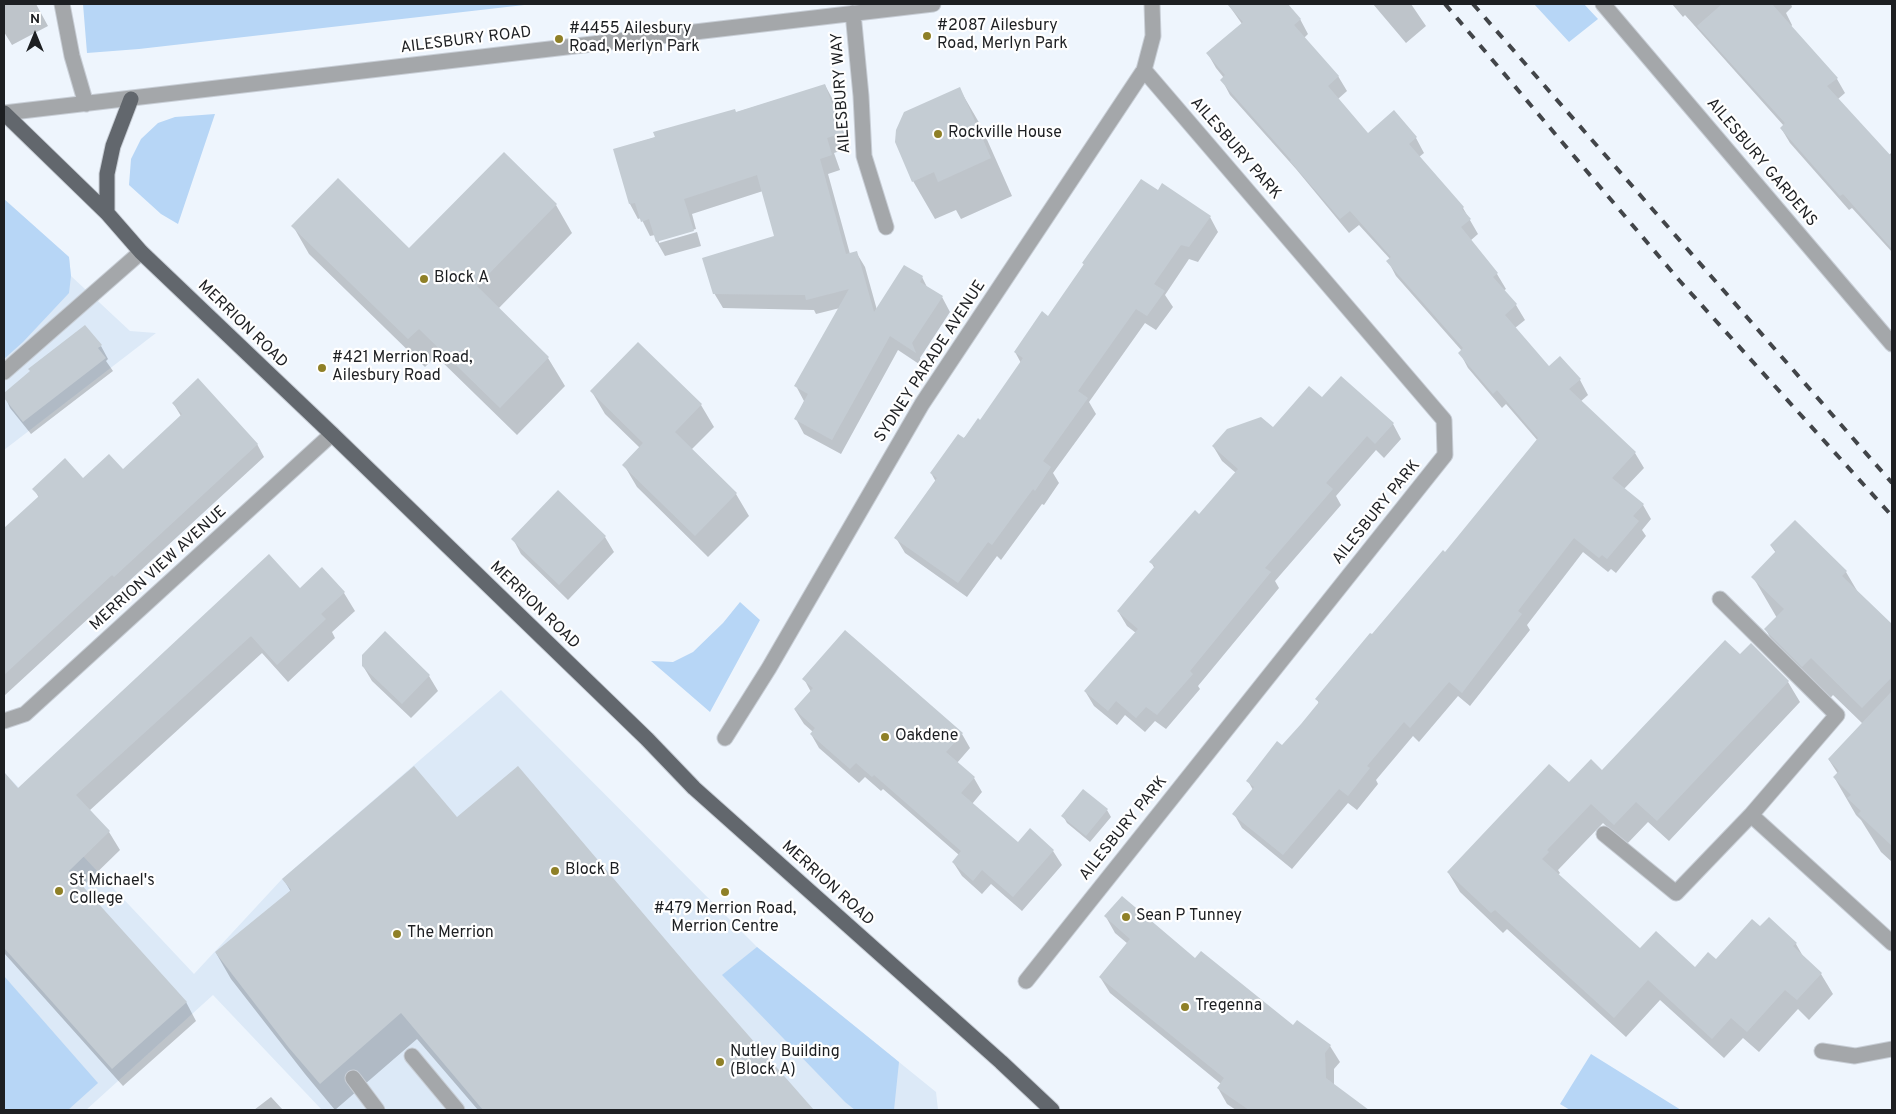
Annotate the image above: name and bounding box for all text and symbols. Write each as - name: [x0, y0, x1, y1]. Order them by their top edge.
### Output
- north arrow: [10, 10, 60, 60]
- text: N: [30, 11, 40, 28]
- place label: #2087 Ailesbury Road, Merlyn Park: [937, 17, 1068, 55]
- place label: #4455 Ailesbury Road, Merlyn Park: [569, 20, 700, 58]
- street label: AILESBURY ROAD: [399, 23, 533, 59]
- marker: #2087 Ailesbury Road, Merlyn Park: [921, 30, 933, 42]
- street label: AILESBURY WAY: [828, 32, 856, 154]
- marker: #4455 Ailesbury Road, Merlyn Park: [553, 33, 565, 45]
- street label: AILESBURY PARK: [1185, 94, 1285, 204]
- street label: AILESBURY GARDENS: [1702, 95, 1820, 231]
- place label: Rockville House: [948, 124, 1062, 144]
- marker: Rockville House: [932, 128, 944, 140]
- place label: Block A: [434, 269, 489, 289]
- marker: Block A: [418, 273, 430, 285]
- street label: MERRION ROAD: [193, 277, 291, 373]
- street label: SYDNEY PARADE AVENUE: [871, 277, 991, 447]
- place label: #421 Merrion Road, Ailesbury Road: [332, 349, 473, 387]
- marker: #421 Merrion Road, Ailesbury Road: [316, 362, 328, 374]
- street label: AILESBURY PARK: [1329, 457, 1425, 569]
- street label: MERRION VIEW AVENUE: [87, 503, 231, 635]
- street label: MERRION ROAD: [485, 558, 583, 654]
- place label: Oakdene: [895, 727, 958, 747]
- marker: Oakdene: [879, 731, 891, 743]
- street label: AILESBURY PARK: [1076, 773, 1172, 885]
- street label: MERRION ROAD: [777, 837, 877, 931]
- place label: Block B: [565, 861, 620, 881]
- marker: Block B: [549, 865, 561, 877]
- place label: St Michael's College: [69, 872, 155, 910]
- marker: St Michael's College: [53, 885, 65, 897]
- marker: #479 Merrion Road, Merrion Centre: [719, 886, 731, 898]
- place label: #479 Merrion Road, Merrion Centre: [654, 900, 796, 938]
- place label: Sean P Tunney: [1136, 907, 1242, 927]
- marker: Sean P Tunney: [1120, 911, 1132, 923]
- place label: The Merrion: [407, 924, 494, 944]
- marker: The Merrion: [391, 928, 403, 940]
- place label: Tregenna: [1195, 997, 1262, 1017]
- marker: Tregenna: [1179, 1001, 1191, 1013]
- place label: Nutley Building (Block A): [730, 1043, 840, 1081]
- marker: Nutley Building (Block A): [714, 1056, 726, 1068]

